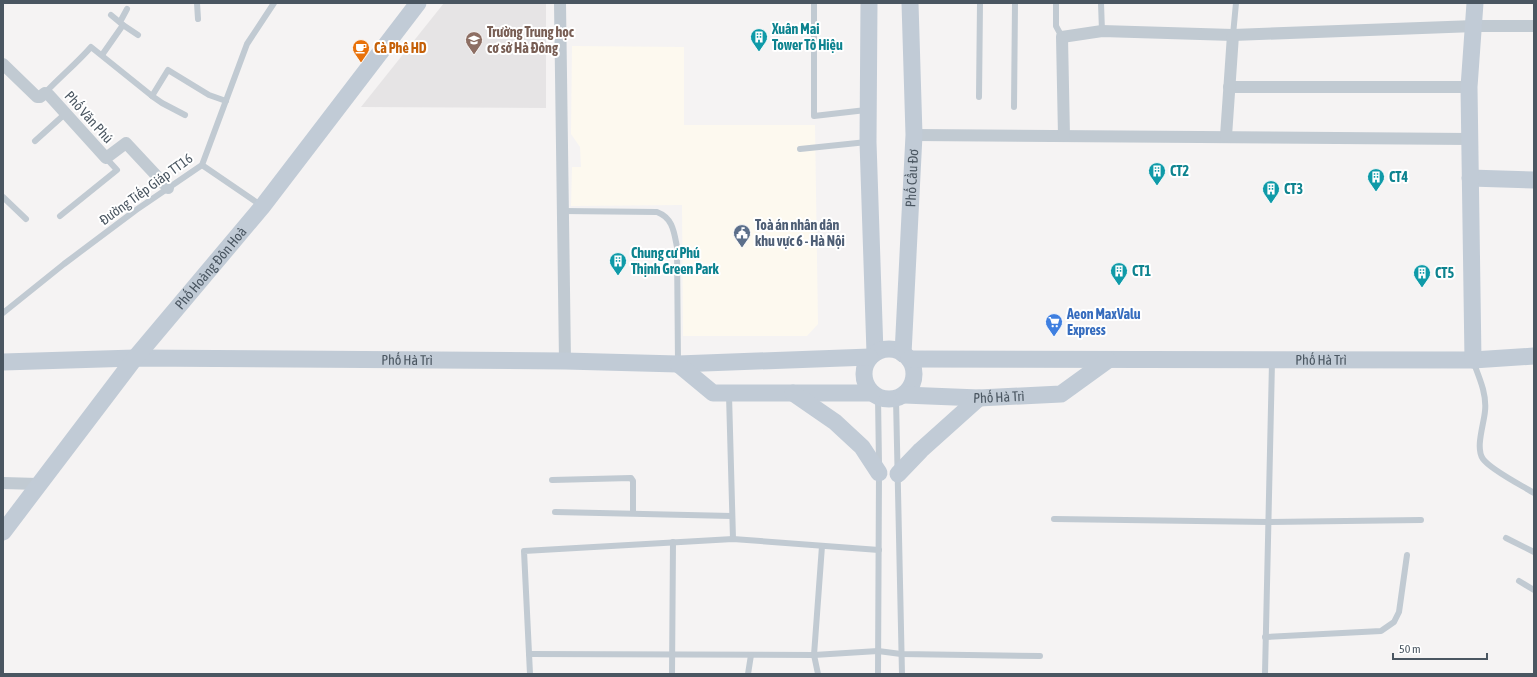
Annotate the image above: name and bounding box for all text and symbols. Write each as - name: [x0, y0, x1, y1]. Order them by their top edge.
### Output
- place label: Xuân Mai Tower Tô Hiệu: [771, 21, 843, 53]
- place label: Trường Trung học cơ sở Hà Đông: [487, 24, 575, 56]
- building icon: Xuân Mai Tower Tô Hiệu: [749, 27, 769, 52]
- school or university icon: Trường Trung học cơ sở Hà Đông: [464, 30, 484, 55]
- cafe icon: Cà Phê HD: [351, 38, 371, 63]
- place label: Cà Phê HD: [374, 40, 427, 56]
- street label: Phố Văn Phú: [62, 87, 117, 146]
- street label: Phố Cầu Đơ: [902, 148, 921, 208]
- street label: Đường Tiếp Giáp TT16: [96, 149, 196, 228]
- building icon: CT2: [1147, 161, 1167, 186]
- place label: CT2: [1170, 163, 1189, 179]
- building icon: CT4: [1366, 167, 1386, 192]
- place label: CT4: [1389, 169, 1408, 185]
- building icon: CT3: [1261, 179, 1281, 204]
- place label: CT3: [1284, 181, 1303, 197]
- place label: Toà án nhân dân khu vực 6 - Hà Nội: [755, 217, 845, 249]
- public building icon: Toà án nhân dân khu vực 6 - Hà Nội: [732, 223, 752, 248]
- street label: Phố Hoàng Đôn Hoà: [172, 224, 250, 312]
- place label: Chung cư Phú Thịnh Green Park: [631, 245, 719, 277]
- building icon: Chung cư Phú Thịnh Green Park: [608, 251, 628, 276]
- building icon: CT1: [1109, 261, 1129, 286]
- place label: CT1: [1132, 263, 1151, 279]
- building icon: CT5: [1412, 263, 1432, 288]
- place label: CT5: [1435, 265, 1454, 281]
- place label: Aeon MaxValu Express: [1066, 306, 1141, 338]
- supermarket icon: Aeon MaxValu Express: [1044, 312, 1064, 337]
- street label: Phố Hà Trì: [381, 351, 433, 368]
- street label: Phố Hà Trì: [1295, 351, 1347, 368]
- street label: Phố Hà Trì: [973, 388, 1025, 406]
- scale bar: [1393, 635, 1487, 661]
- text: 50 m: [1399, 642, 1421, 656]

